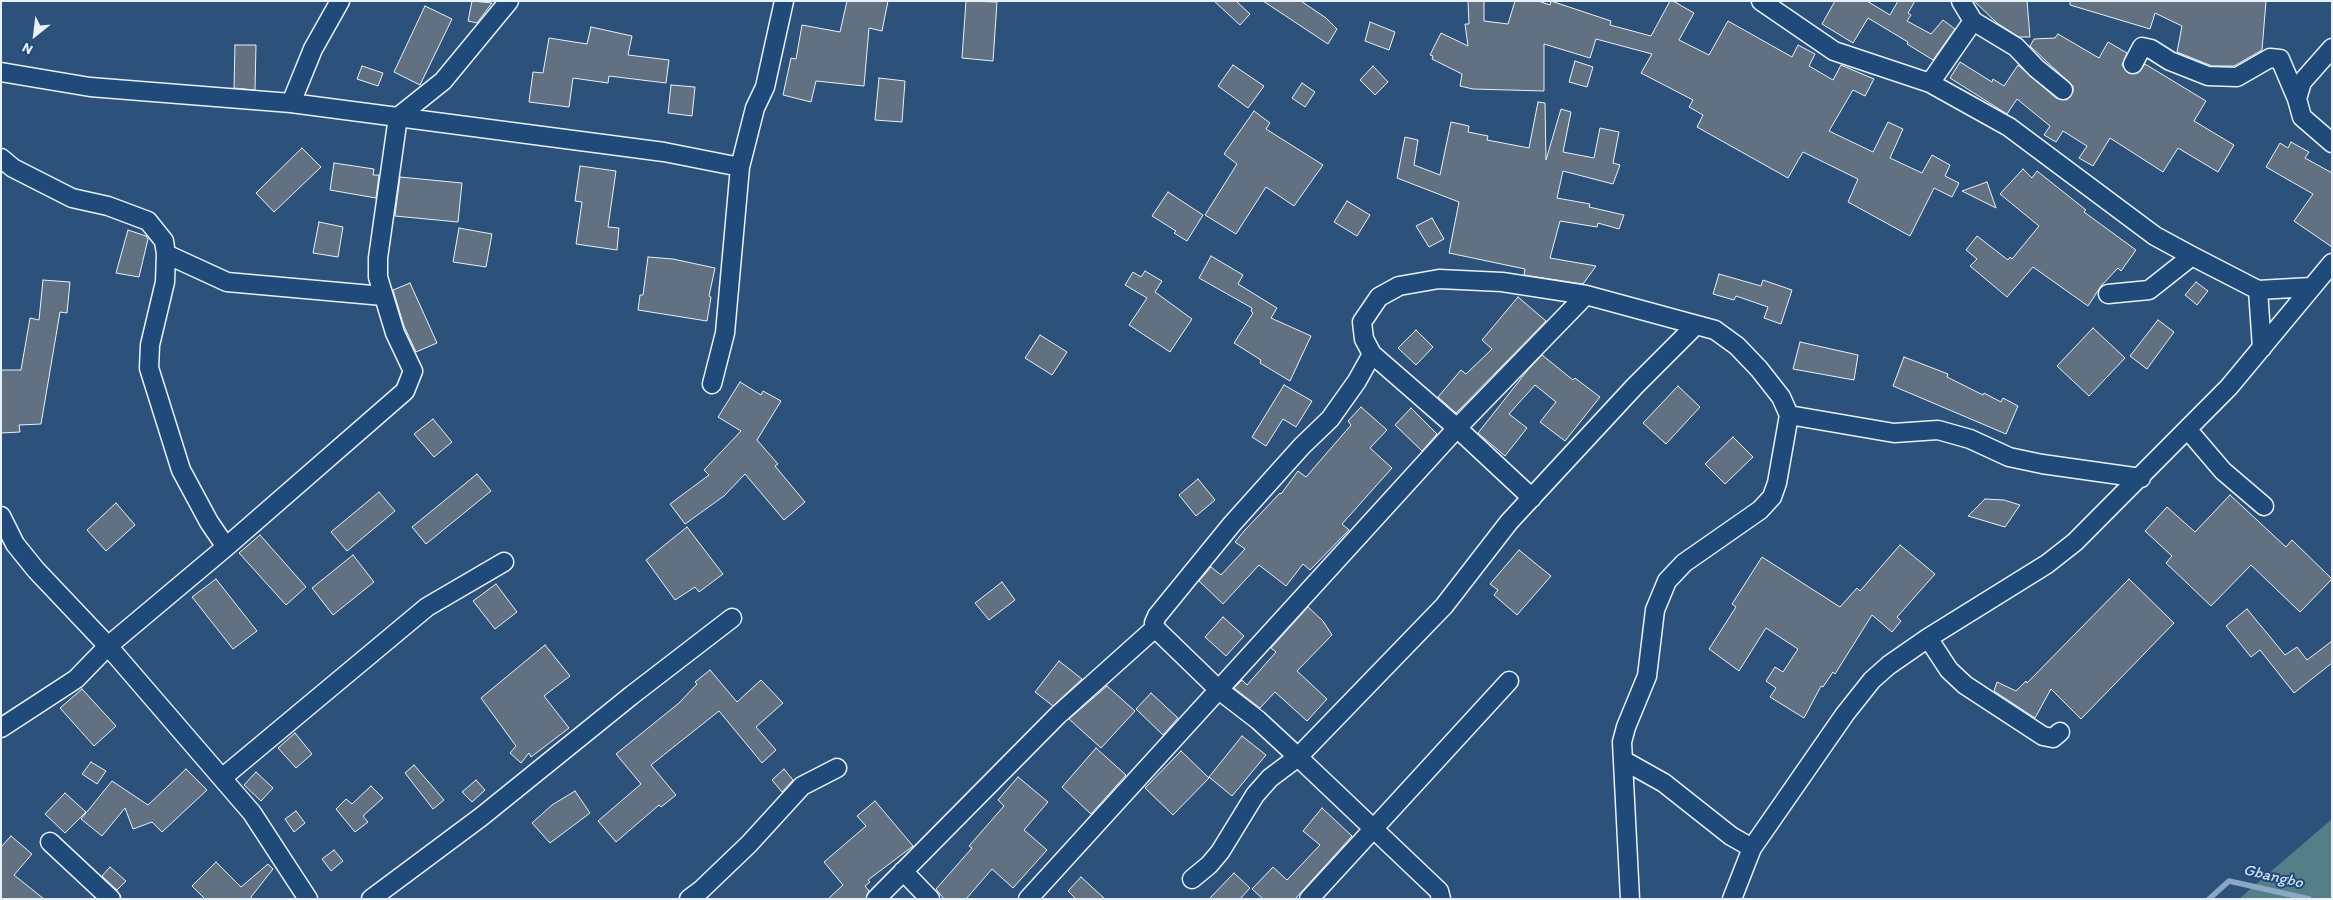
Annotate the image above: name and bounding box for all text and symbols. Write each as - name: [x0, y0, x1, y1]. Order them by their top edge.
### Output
- north arrow: [10, 10, 60, 60]
- text: N: [19, 39, 36, 58]
- water label: Gbangbo: [2241, 861, 2305, 893]

